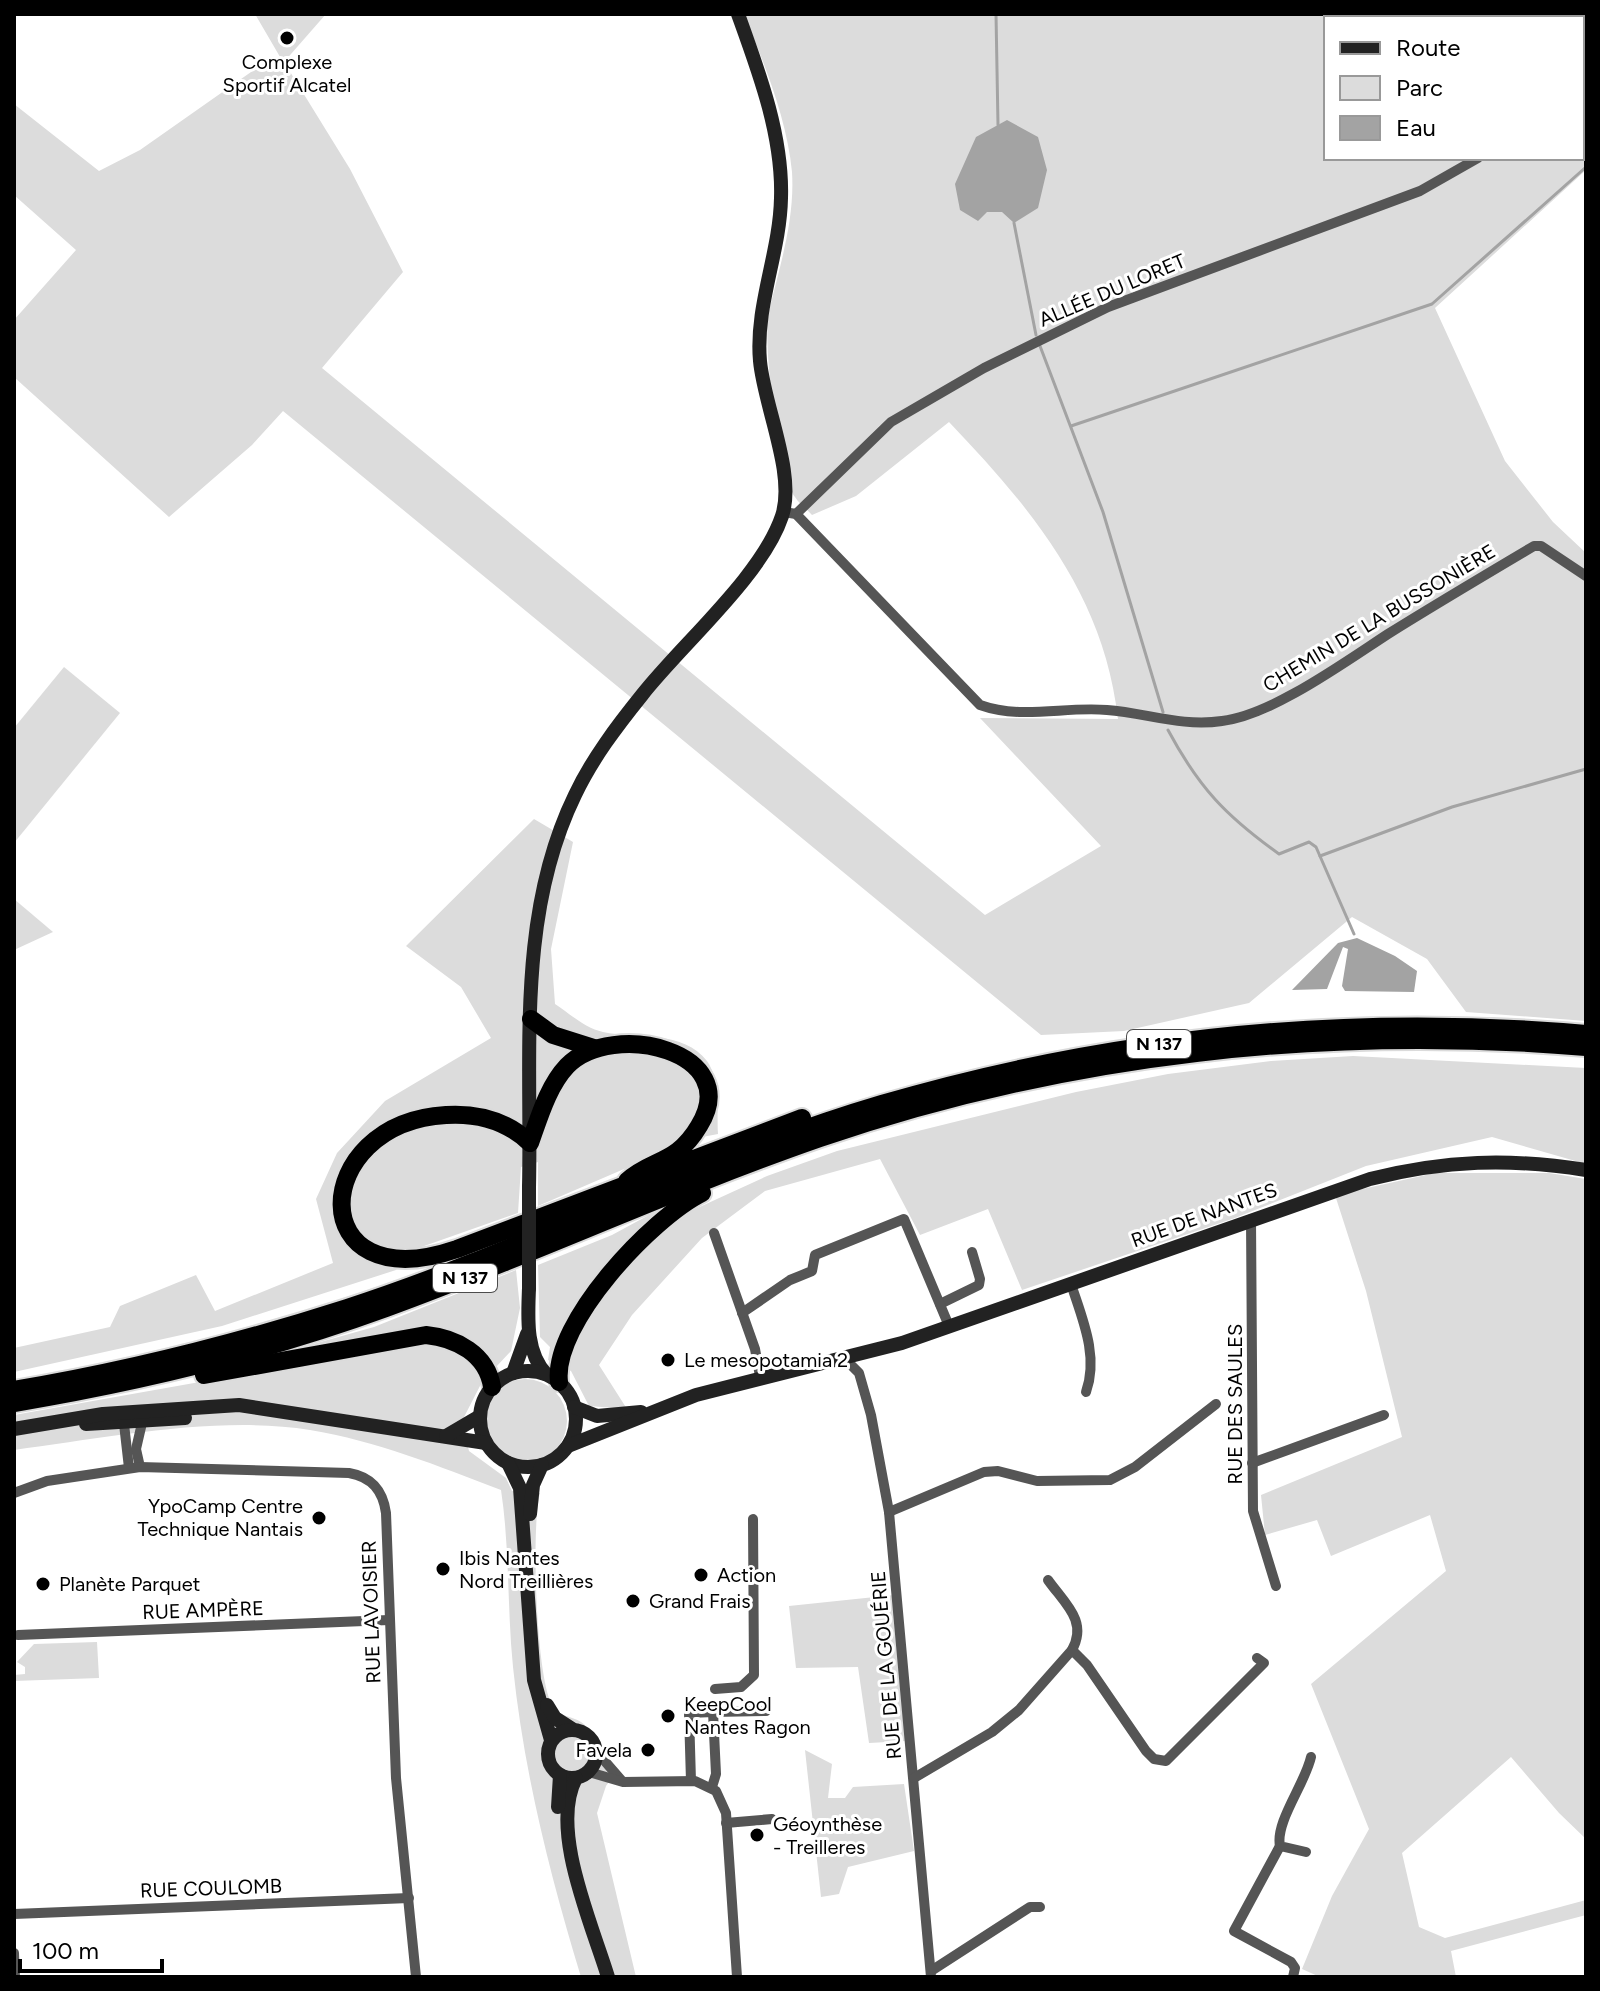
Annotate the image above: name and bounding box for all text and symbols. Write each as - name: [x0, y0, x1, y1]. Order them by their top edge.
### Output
- legend: [1324, 16, 1584, 160]
- marker: Complexe Sportif Alcatel: [278, 29, 296, 47]
- text: Route: [1396, 33, 1460, 62]
- place label: Complexe Sportif Alcatel: [223, 50, 351, 97]
- text: Parc: [1396, 73, 1443, 102]
- text: Eau: [1396, 113, 1436, 142]
- street label: ALLÉE DU LORET: [1035, 248, 1189, 332]
- street label: CHEMIN DE LA BUSSONIÈRE: [1258, 539, 1500, 697]
- road number: N 137: [1127, 1030, 1191, 1058]
- street label: RUE DE NANTES: [1128, 1177, 1280, 1253]
- road number: N 137: [433, 1264, 497, 1292]
- street label: RUE DES SAULES: [1223, 1324, 1247, 1484]
- place label: Le mesopotamia 2: [684, 1348, 848, 1372]
- marker: Le mesopotamia 2: [659, 1351, 677, 1369]
- place label: YpoCamp Centre Technique Nantais: [137, 1494, 303, 1541]
- marker: YpoCamp Centre Technique Nantais: [310, 1509, 328, 1527]
- street label: RUE LAVOISIER: [357, 1540, 385, 1684]
- place label: Ibis Nantes Nord Treillières: [459, 1546, 593, 1593]
- marker: Ibis Nantes Nord Treillières: [434, 1560, 452, 1578]
- place label: Action: [717, 1563, 776, 1587]
- marker: Action: [692, 1566, 710, 1584]
- street label: RUE DE LA GOUÉRIE: [866, 1570, 906, 1760]
- place label: Planète Parquet: [59, 1572, 200, 1596]
- marker: Planète Parquet: [34, 1575, 52, 1593]
- place label: Grand Frais: [649, 1589, 751, 1613]
- marker: Grand Frais: [624, 1592, 642, 1610]
- street label: RUE AMPÈRE: [142, 1596, 264, 1624]
- place label: KeepCool Nantes Ragon: [684, 1692, 811, 1739]
- marker: KeepCool Nantes Ragon: [659, 1707, 677, 1725]
- place label: Favela: [576, 1738, 632, 1762]
- marker: Favela: [639, 1741, 657, 1759]
- place label: Géoynthèse - Treilleres: [773, 1812, 882, 1859]
- marker: Géoynthèse - Treilleres: [748, 1826, 766, 1844]
- street label: RUE COULOMB: [140, 1874, 282, 1902]
- scale bar: [20, 1923, 162, 1973]
- text: 100 m: [32, 1936, 99, 1965]

